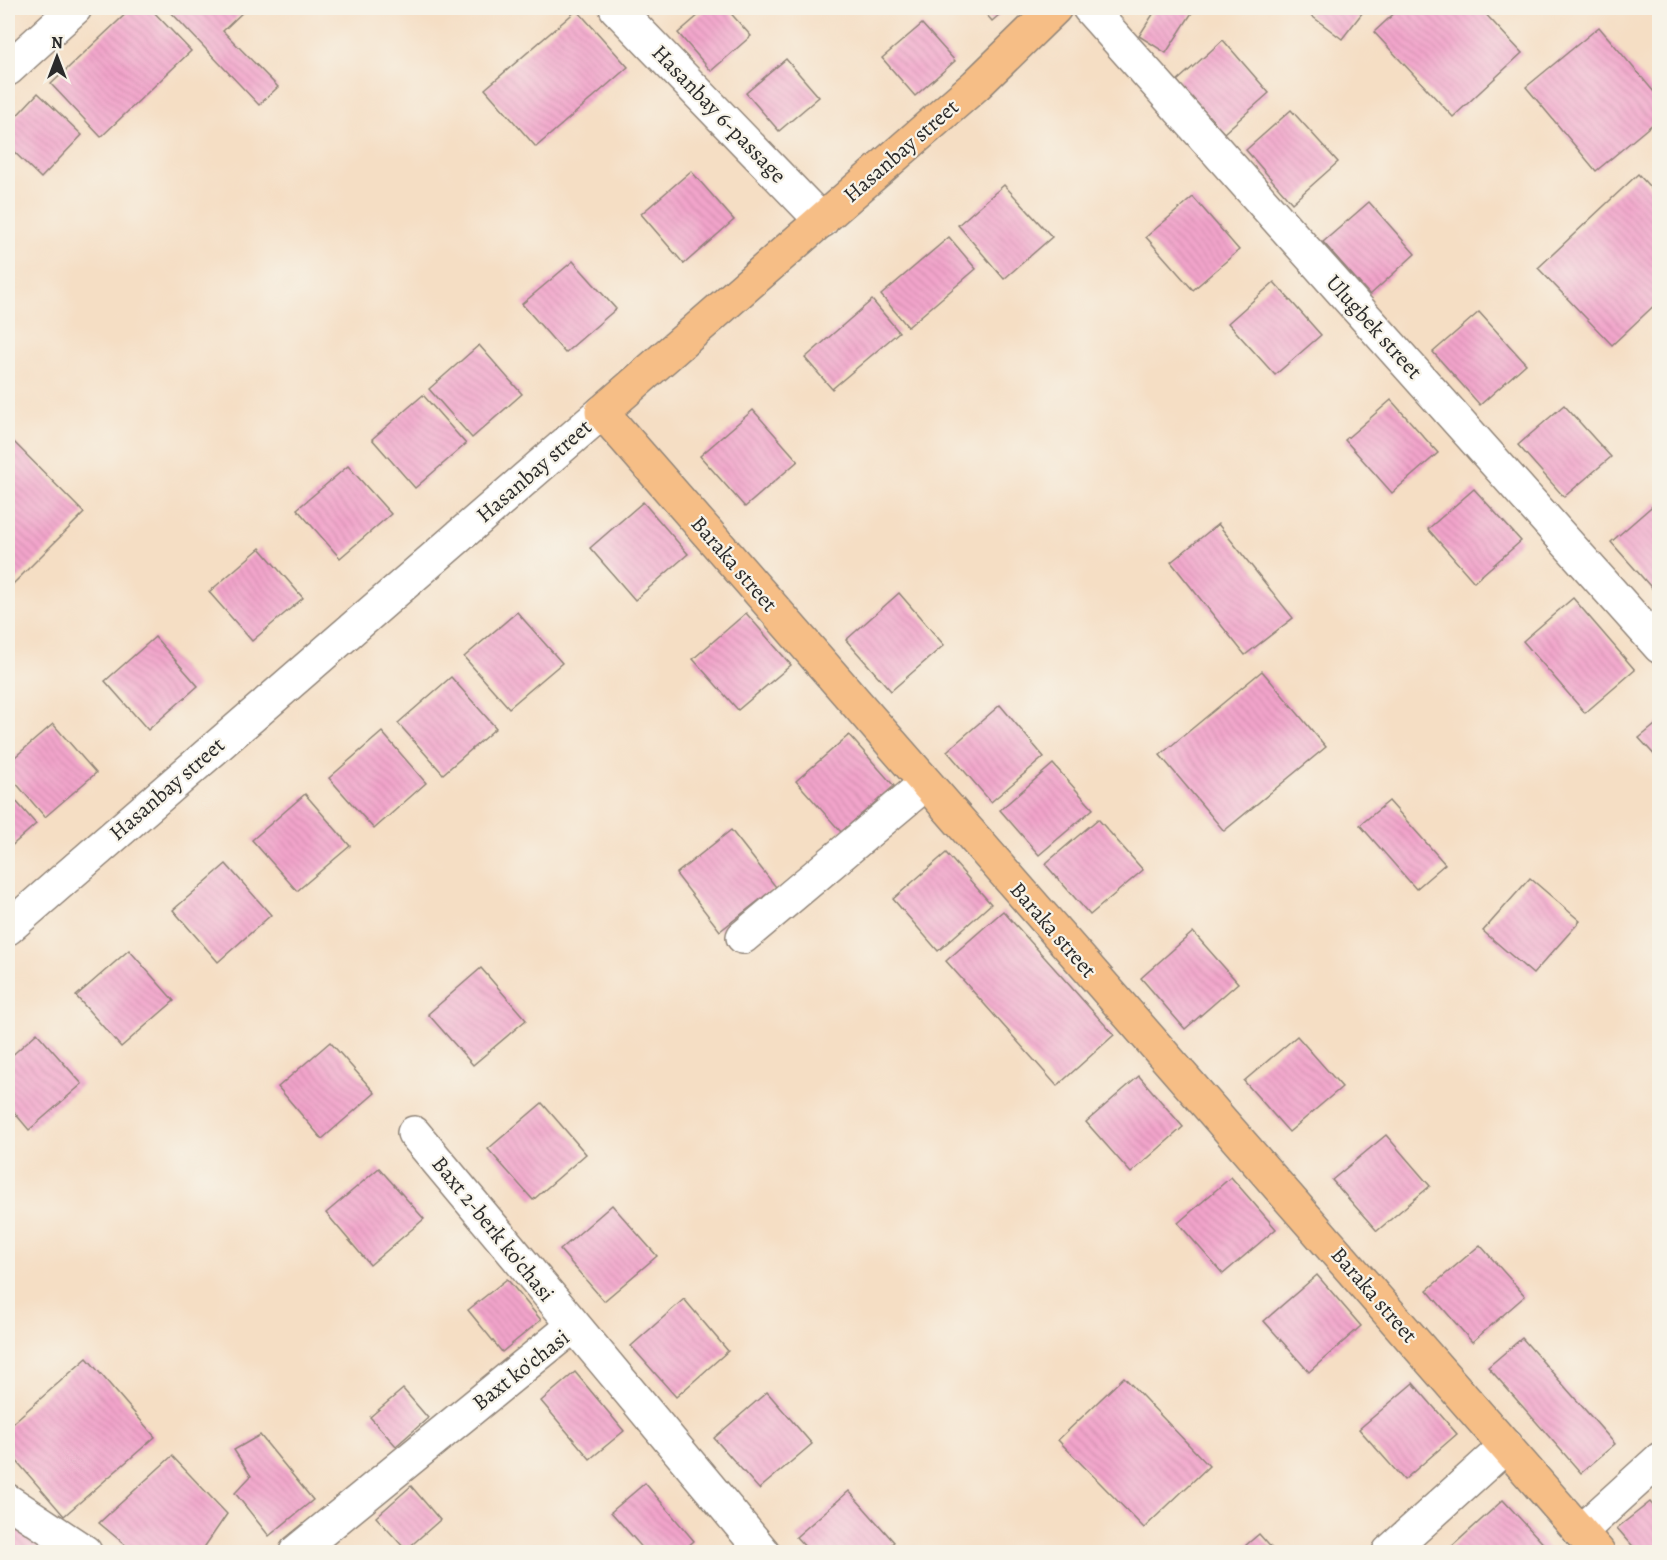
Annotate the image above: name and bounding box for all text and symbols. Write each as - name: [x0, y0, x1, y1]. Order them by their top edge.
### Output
- north arrow: [27, 27, 87, 87]
- text: N: [51, 32, 63, 54]
- street label: Hasanbay 6-passage: [645, 38, 793, 190]
- street label: Hasanbay street: [837, 92, 965, 210]
- street label: Ulugbek street: [1319, 268, 1429, 386]
- street label: Hasanbay street: [470, 412, 598, 530]
- street label: Baraka street: [684, 510, 784, 618]
- street label: Hasanbay street: [103, 730, 231, 848]
- street label: Baraka street: [1003, 876, 1103, 984]
- street label: Baxt 2-berk ko'chasi: [425, 1150, 561, 1308]
- street label: Baraka street: [1324, 1241, 1424, 1349]
- street label: Baxt ko'chasi: [466, 1323, 576, 1417]

